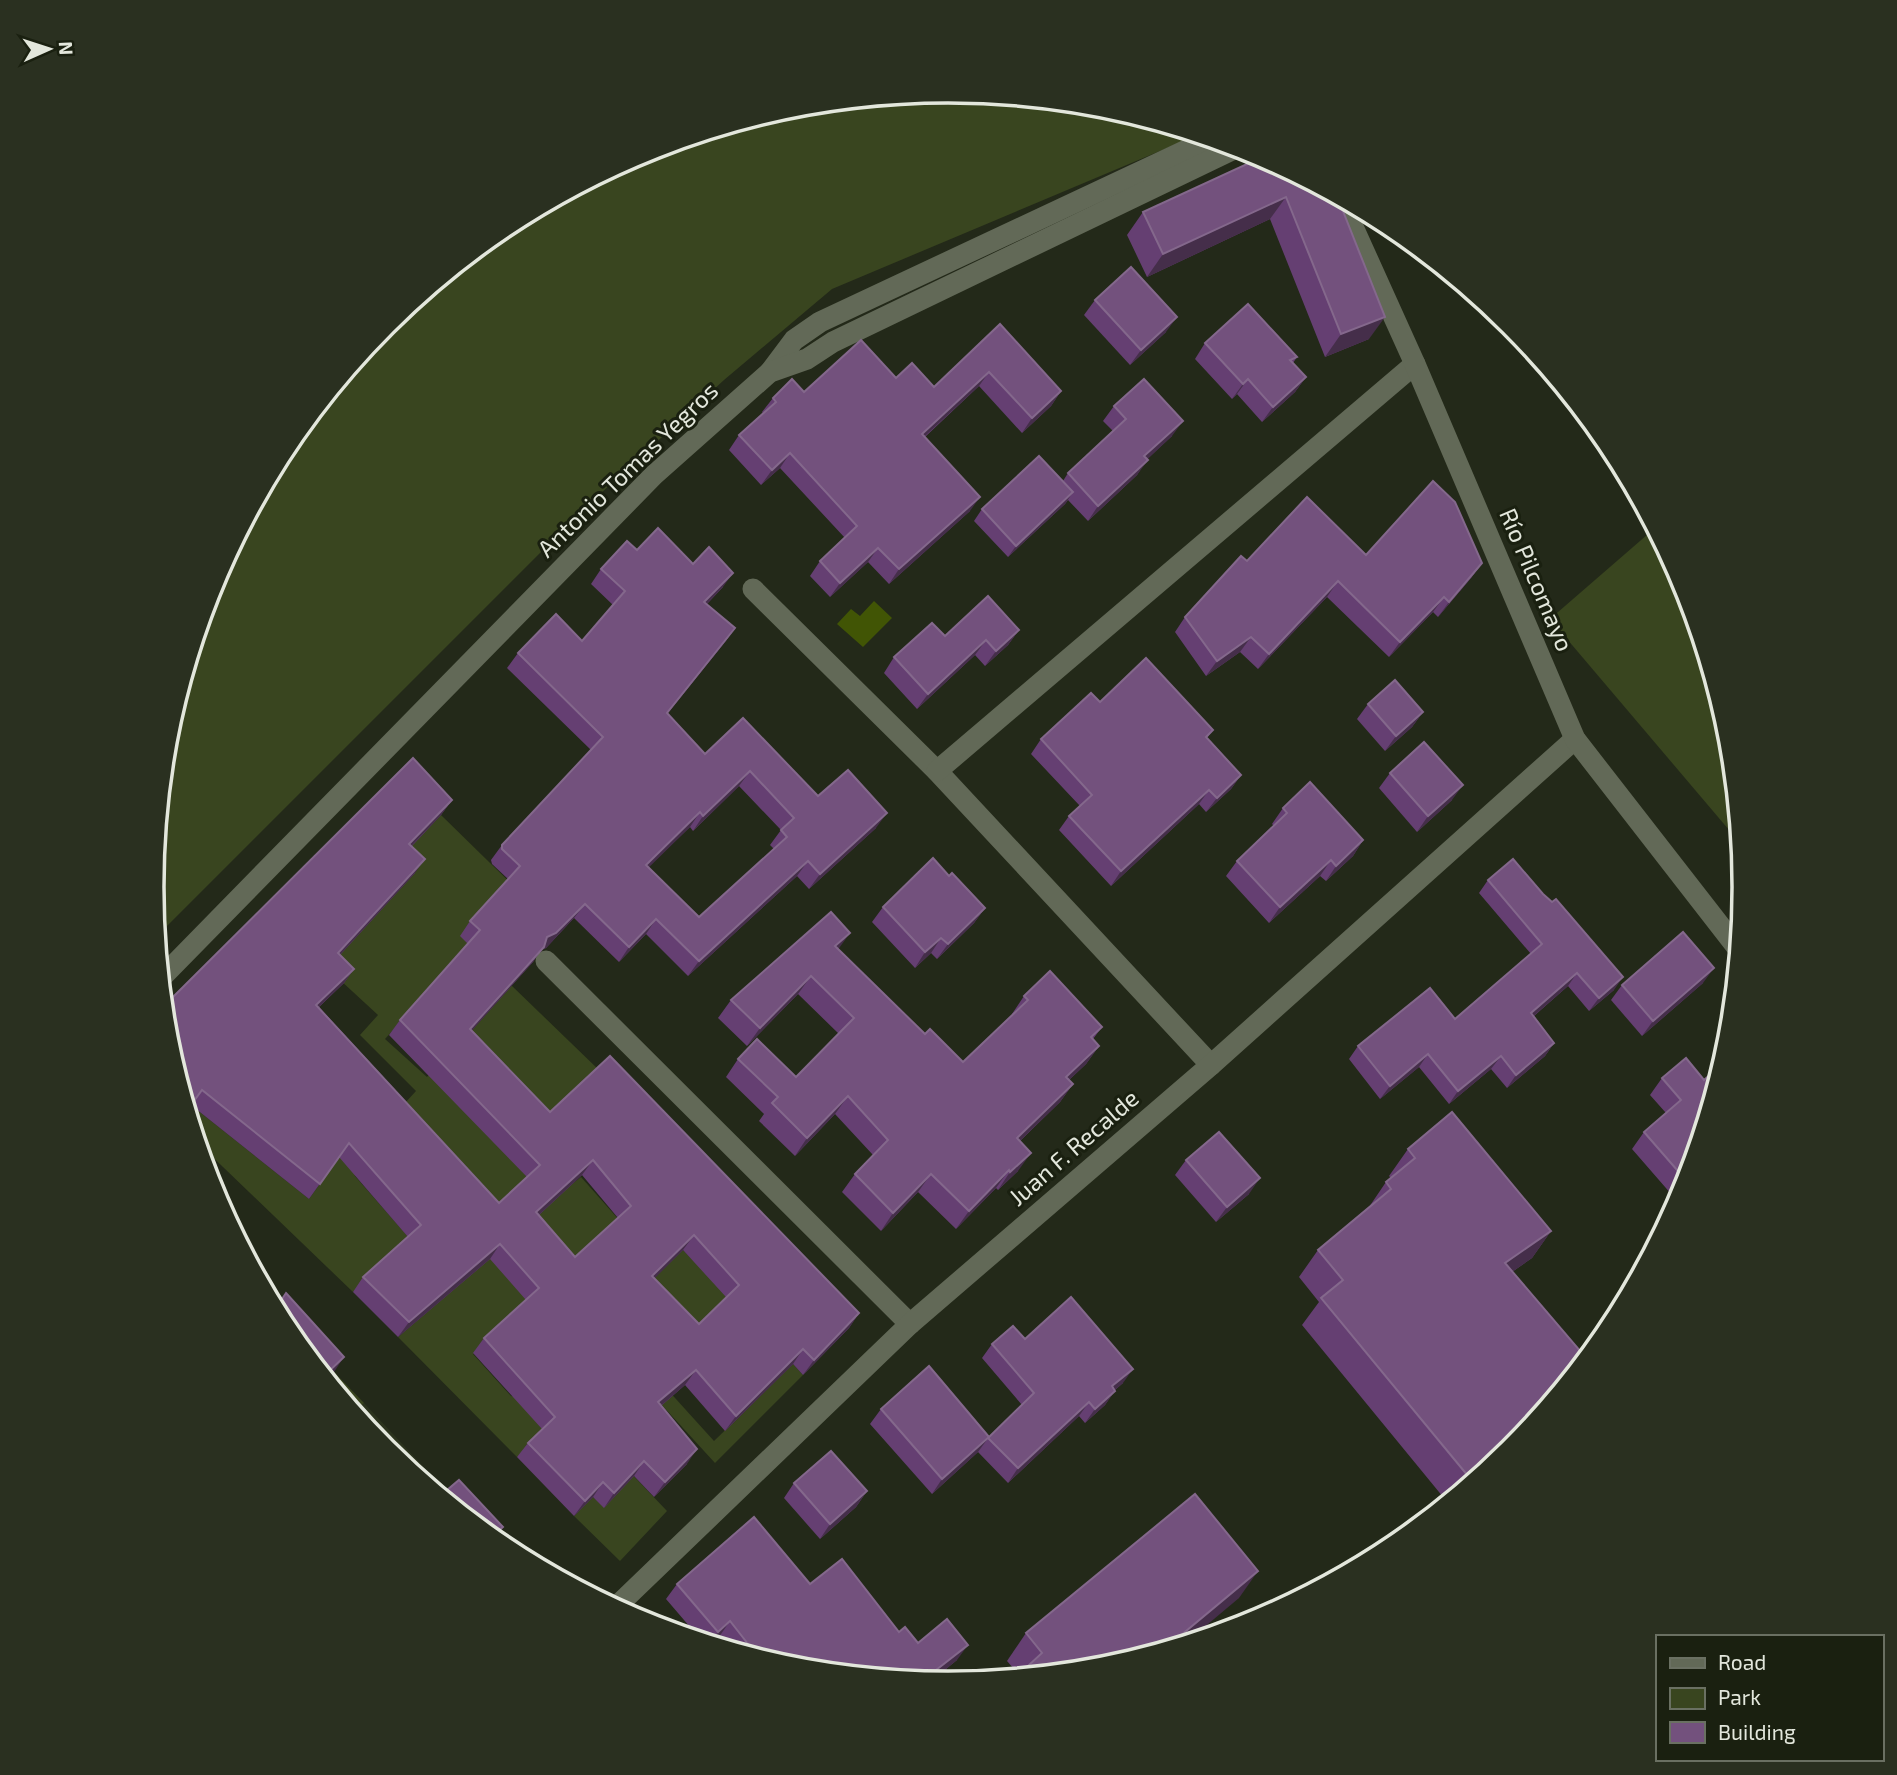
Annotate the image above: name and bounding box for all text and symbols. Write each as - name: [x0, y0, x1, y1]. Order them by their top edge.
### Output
- north arrow: [14, 14, 84, 84]
- text: N: [55, 41, 78, 56]
- street label: Antonio Tomas Yegros: [531, 375, 723, 563]
- street label: Río Pilcomayo: [1494, 504, 1581, 655]
- street label: Juan F. Recalde: [1002, 1083, 1144, 1211]
- legend: [1656, 1635, 1883, 1761]
- text: Road: [1718, 1649, 1766, 1674]
- text: Park: [1718, 1684, 1761, 1709]
- text: Building: [1718, 1719, 1796, 1744]

